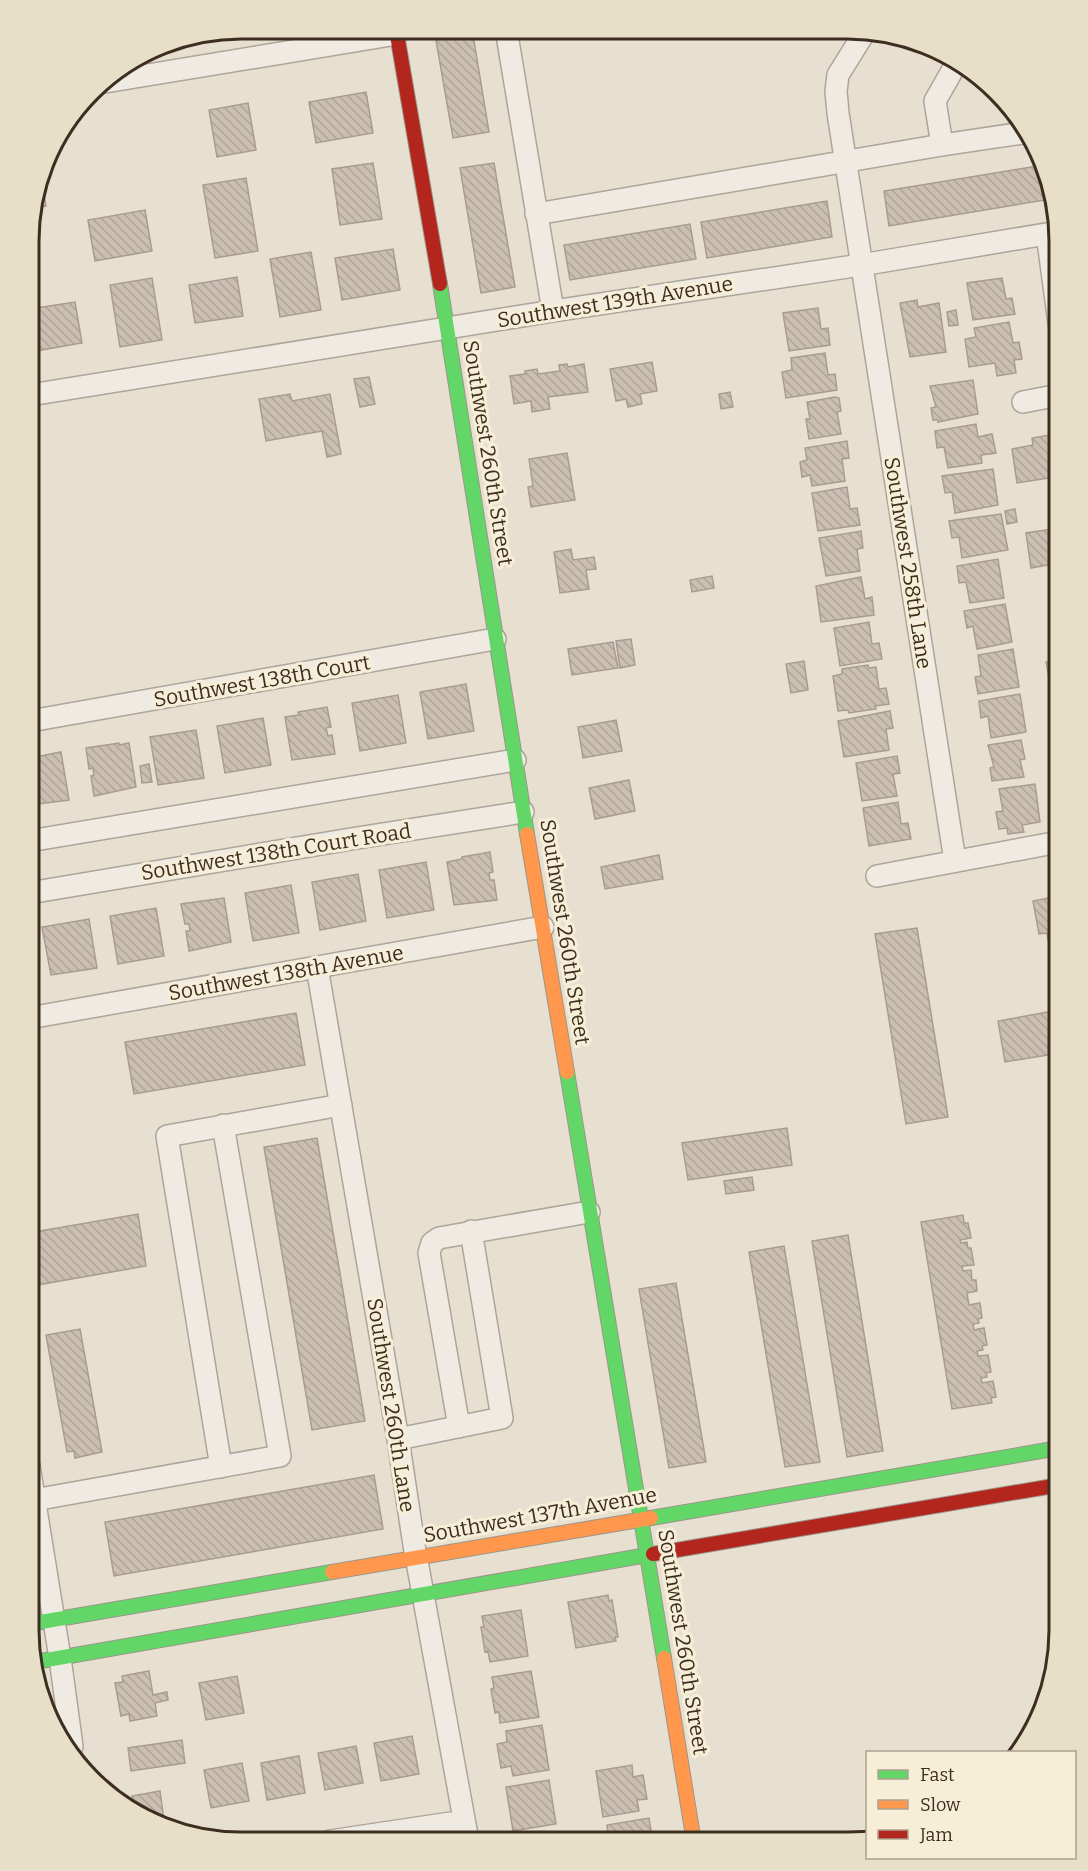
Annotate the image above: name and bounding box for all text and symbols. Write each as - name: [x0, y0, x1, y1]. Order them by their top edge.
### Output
- street label: Southwest 139th Avenue: [495, 271, 735, 333]
- street label: Southwest 260th Street: [457, 338, 519, 568]
- street label: Southwest 258th Lane: [878, 455, 938, 671]
- street label: Southwest 138th Court: [152, 649, 373, 713]
- street label: Southwest 260th Street: [534, 817, 596, 1047]
- street label: Southwest 138th Court Road: [139, 818, 413, 886]
- street label: Southwest 138th Avenue: [166, 939, 406, 1007]
- street label: Southwest 260th Lane: [361, 1296, 421, 1514]
- street label: Southwest 137th Avenue: [421, 1482, 659, 1548]
- street label: Southwest 260th Street: [652, 1527, 714, 1757]
- legend: [866, 1751, 1076, 1859]
- text: Fast: [920, 1764, 955, 1786]
- text: Slow: [920, 1794, 961, 1816]
- text: Jam: [919, 1824, 953, 1846]

